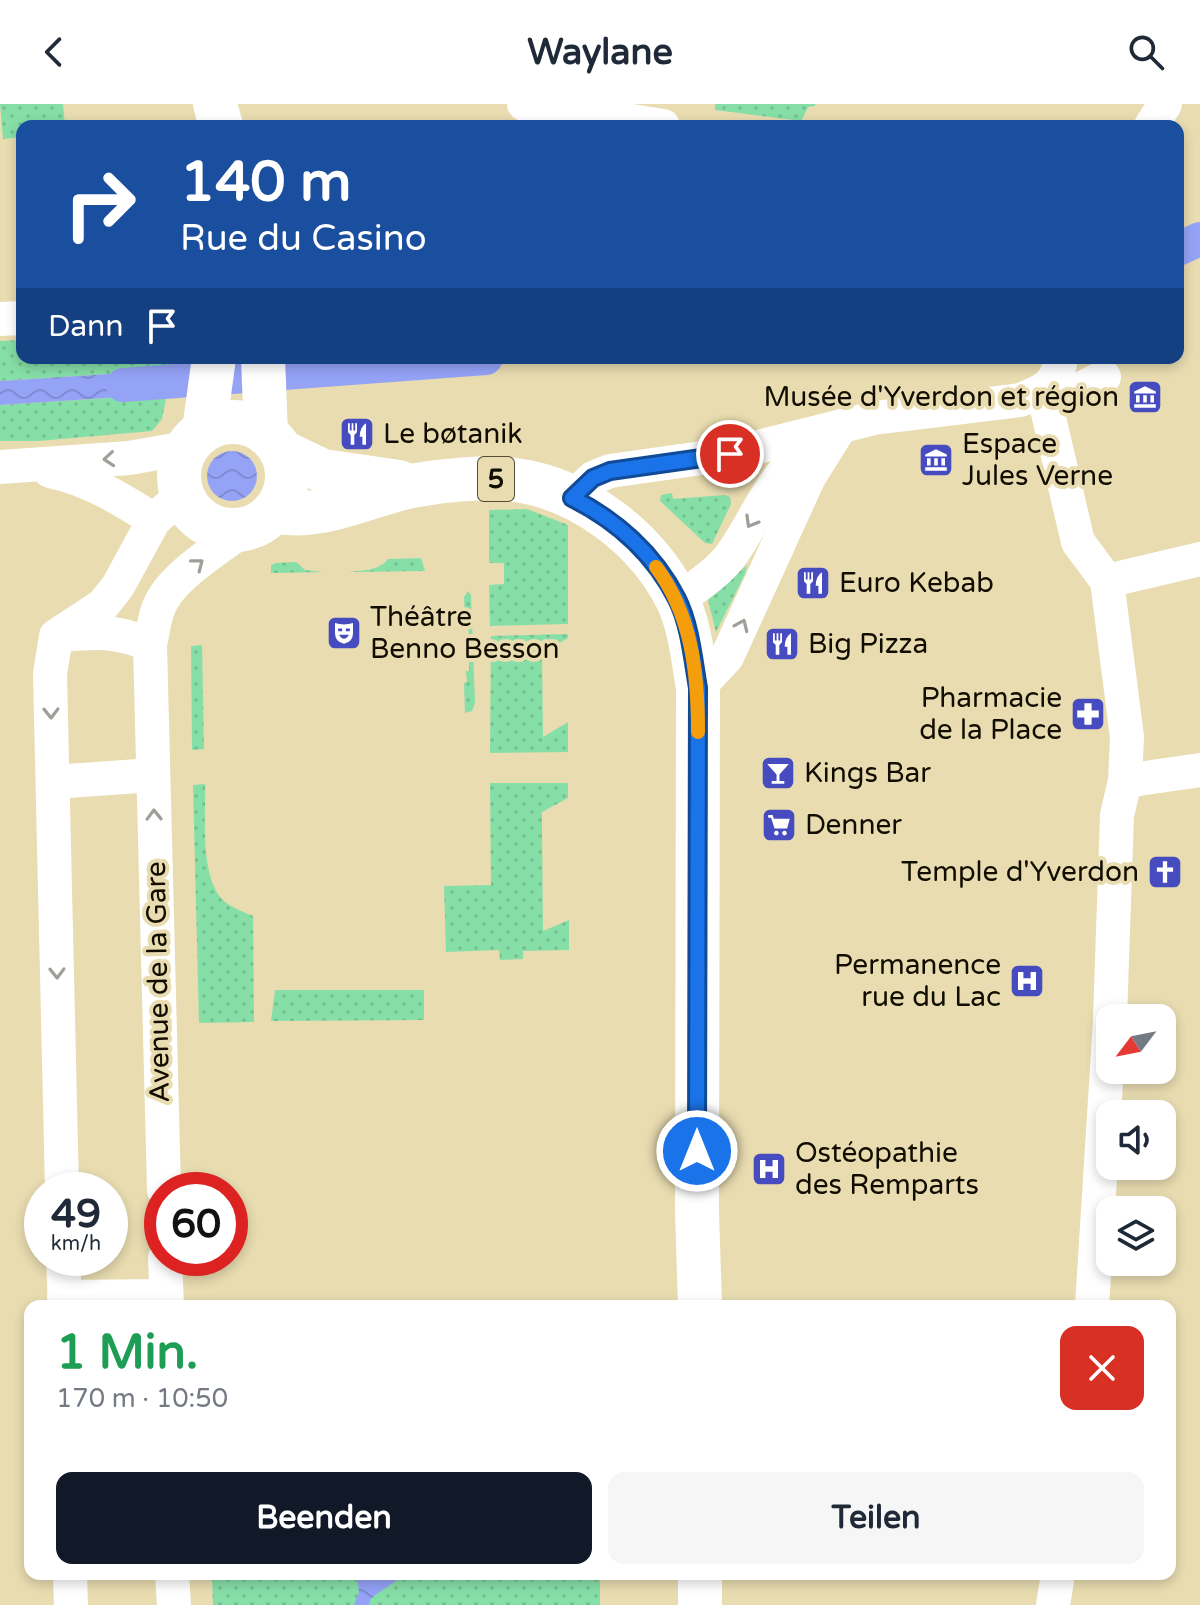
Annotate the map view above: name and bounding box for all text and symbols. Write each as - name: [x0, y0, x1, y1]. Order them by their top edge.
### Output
- icon: back: [32, 30, 76, 74]
- icon: search: [1124, 30, 1168, 74]
- text: Waylane: [527, 31, 673, 74]
- text: 140 m: [180, 149, 351, 216]
- icon: right: [48, 152, 152, 256]
- text: Rue du Casino: [180, 217, 427, 260]
- icon: arrive: [140, 304, 184, 348]
- text: Dann: [48, 308, 124, 345]
- museum icon: Musée d'Yverdon et région: [1126, 378, 1164, 416]
- place label: Musée d'Yverdon et région: [764, 380, 1119, 414]
- restaurant icon: Le bøtanik: [338, 415, 376, 453]
- place label: Le bøtanik: [383, 417, 523, 451]
- pin: [696, 420, 764, 488]
- place label: Espace Jules Verne: [962, 427, 1113, 493]
- icon: arrive: [708, 432, 752, 476]
- museum icon: Espace Jules Verne: [917, 441, 955, 479]
- one-way arrow: [102, 450, 115, 467]
- road number: 5: [478, 457, 514, 501]
- one-way arrow: [745, 513, 760, 528]
- one-way arrow: [189, 560, 204, 574]
- restaurant icon: Euro Kebab: [794, 564, 832, 602]
- place label: Euro Kebab: [839, 566, 994, 600]
- place label: Théâtre Benno Besson: [370, 600, 560, 666]
- theatre icon: Théâtre Benno Besson: [325, 614, 363, 652]
- one-way arrow: [732, 619, 748, 633]
- restaurant icon: Big Pizza: [763, 625, 801, 663]
- place label: Big Pizza: [808, 627, 928, 661]
- place label: Pharmacie de la Place: [919, 681, 1062, 747]
- pharmacy icon: Pharmacie de la Place: [1069, 695, 1107, 733]
- one-way arrow: [42, 707, 60, 720]
- bar icon: Kings Bar: [759, 754, 797, 792]
- place label: Kings Bar: [804, 756, 931, 790]
- supermarket icon: Denner: [760, 806, 798, 844]
- one-way arrow: [146, 808, 163, 821]
- place label: Denner: [805, 808, 902, 842]
- church icon: Temple d'Yverdon: [1146, 853, 1184, 891]
- place label: Temple d'Yverdon: [901, 855, 1139, 889]
- street label: Avenue de la Gare: [139, 861, 177, 1103]
- place label: Permanence rue du Lac: [834, 948, 1001, 1014]
- hospital icon: Permanence rue du Lac: [1008, 962, 1046, 1000]
- one-way arrow: [49, 967, 66, 980]
- north arrow: [1096, 1004, 1176, 1084]
- map controls: [1096, 1004, 1176, 1276]
- button: sound: [1096, 1100, 1176, 1180]
- position arrow: [655, 1109, 739, 1193]
- place label: Ostéopathie des Remparts: [795, 1136, 979, 1202]
- hospital icon: Ostéopathie des Remparts: [750, 1150, 788, 1188]
- speed limit sign: 60: [144, 1172, 248, 1276]
- text: 49: [51, 1190, 101, 1238]
- button: layers: [1096, 1196, 1176, 1276]
- text: km/h: [51, 1232, 101, 1256]
- text: 1 Min.: [56, 1324, 198, 1382]
- button: close: [1060, 1326, 1144, 1410]
- text: 170 m · 10:50: [56, 1383, 228, 1414]
- button: Beenden: [56, 1472, 592, 1564]
- button: Teilen: [608, 1472, 1144, 1564]

